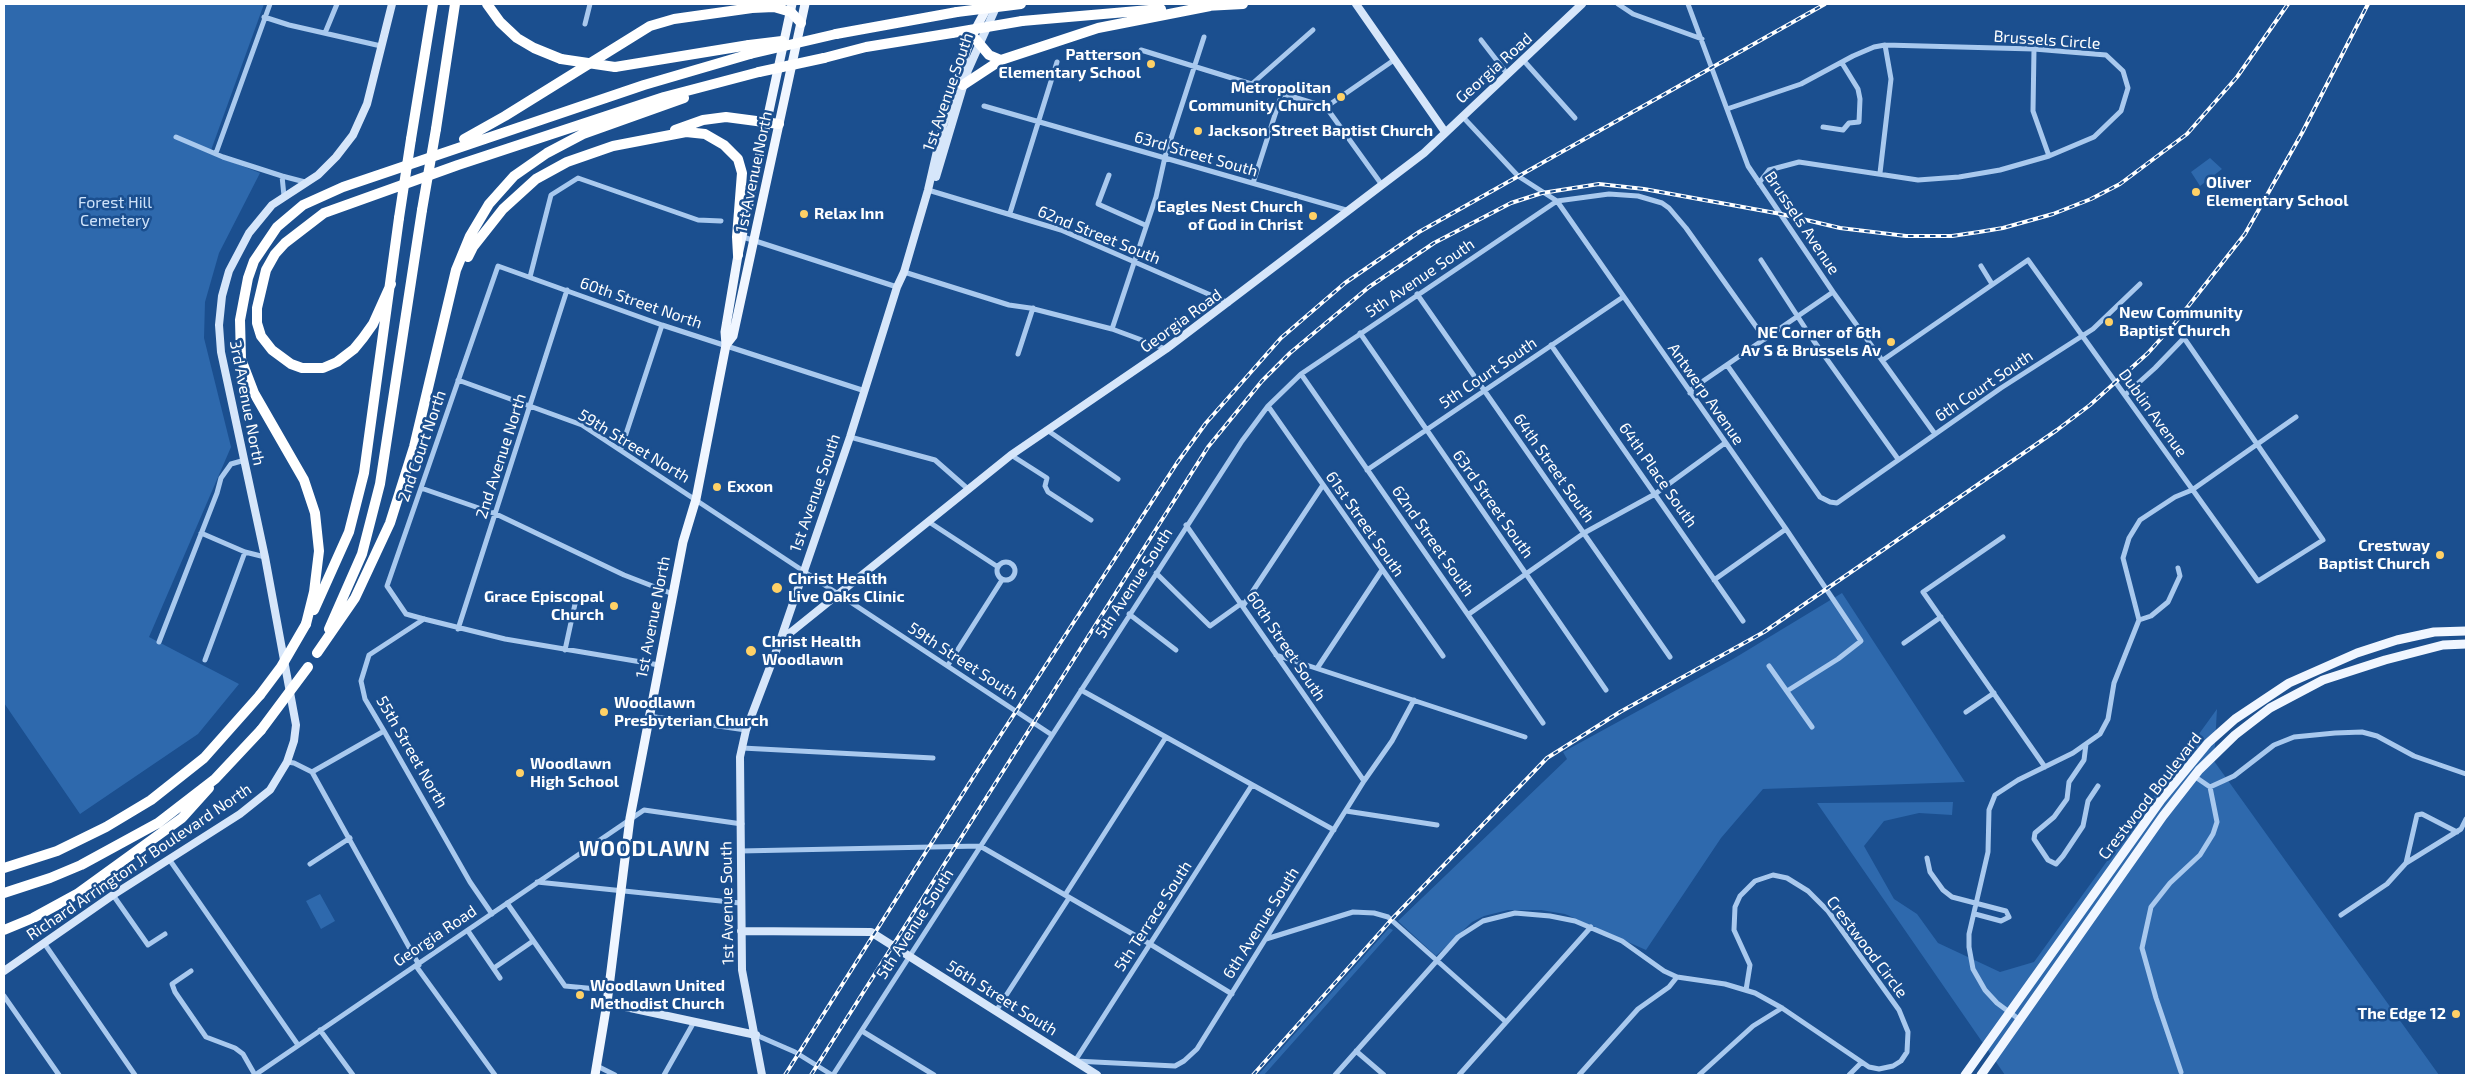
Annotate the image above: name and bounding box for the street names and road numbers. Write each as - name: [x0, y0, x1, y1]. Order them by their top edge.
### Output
- street label: Brussels Circle: [1993, 27, 2101, 53]
- street label: Georgia Road: [1452, 29, 1536, 107]
- street label: 1st Avenue South: [919, 30, 977, 154]
- street label: 1st Avenue North: [732, 110, 776, 234]
- street label: 63rd Street South: [1132, 127, 1260, 181]
- street label: Brussels Avenue: [1760, 168, 1844, 278]
- street label: 62nd Street South: [1035, 202, 1163, 268]
- street label: 5th Avenue South: [1362, 234, 1478, 322]
- street label: 60th Street North: [577, 273, 705, 333]
- street label: Georgia Road: [1136, 285, 1226, 357]
- street label: 5th Court South: [1436, 333, 1540, 413]
- street label: 3rd Avenue North: [225, 339, 269, 467]
- street label: Antwerp Avenue: [1664, 339, 1748, 449]
- street label: 6th Court South: [1931, 346, 2037, 426]
- street label: Dublin Avenue: [2115, 365, 2191, 461]
- street label: 2nd Court North: [394, 388, 450, 504]
- street label: 2nd Avenue North: [472, 391, 530, 521]
- street label: 59th Street North: [575, 405, 693, 487]
- street label: 64th Street South: [1509, 410, 1599, 526]
- street label: 64th Place South: [1615, 419, 1701, 531]
- street label: 1st Avenue South: [786, 431, 844, 555]
- street label: 63rd Street South: [1449, 446, 1537, 562]
- street label: 61st Street South: [1322, 468, 1408, 580]
- street label: 62nd Street South: [1388, 482, 1478, 600]
- street label: 5th Avenue South: [1091, 524, 1177, 642]
- street label: 1st Avenue North: [632, 555, 674, 679]
- street label: 60th Street South: [1242, 587, 1330, 705]
- street label: 59th Street South: [904, 618, 1022, 704]
- street label: 55th Street North: [372, 693, 452, 811]
- street label: Crestwood Boulevard: [2094, 729, 2206, 863]
- street label: Richard Arrington Jr Boulevard North: [23, 779, 255, 945]
- street label: 1st Avenue South: [716, 841, 738, 965]
- street label: 5th Terrace South: [1110, 857, 1196, 975]
- street label: 6th Avenue South: [1219, 864, 1303, 982]
- street label: 5th Avenue South: [872, 865, 958, 983]
- street label: Crestwood Circle: [1822, 892, 1912, 1002]
- street label: Georgia Road: [390, 901, 480, 971]
- street label: 56th Street South: [943, 956, 1061, 1040]

